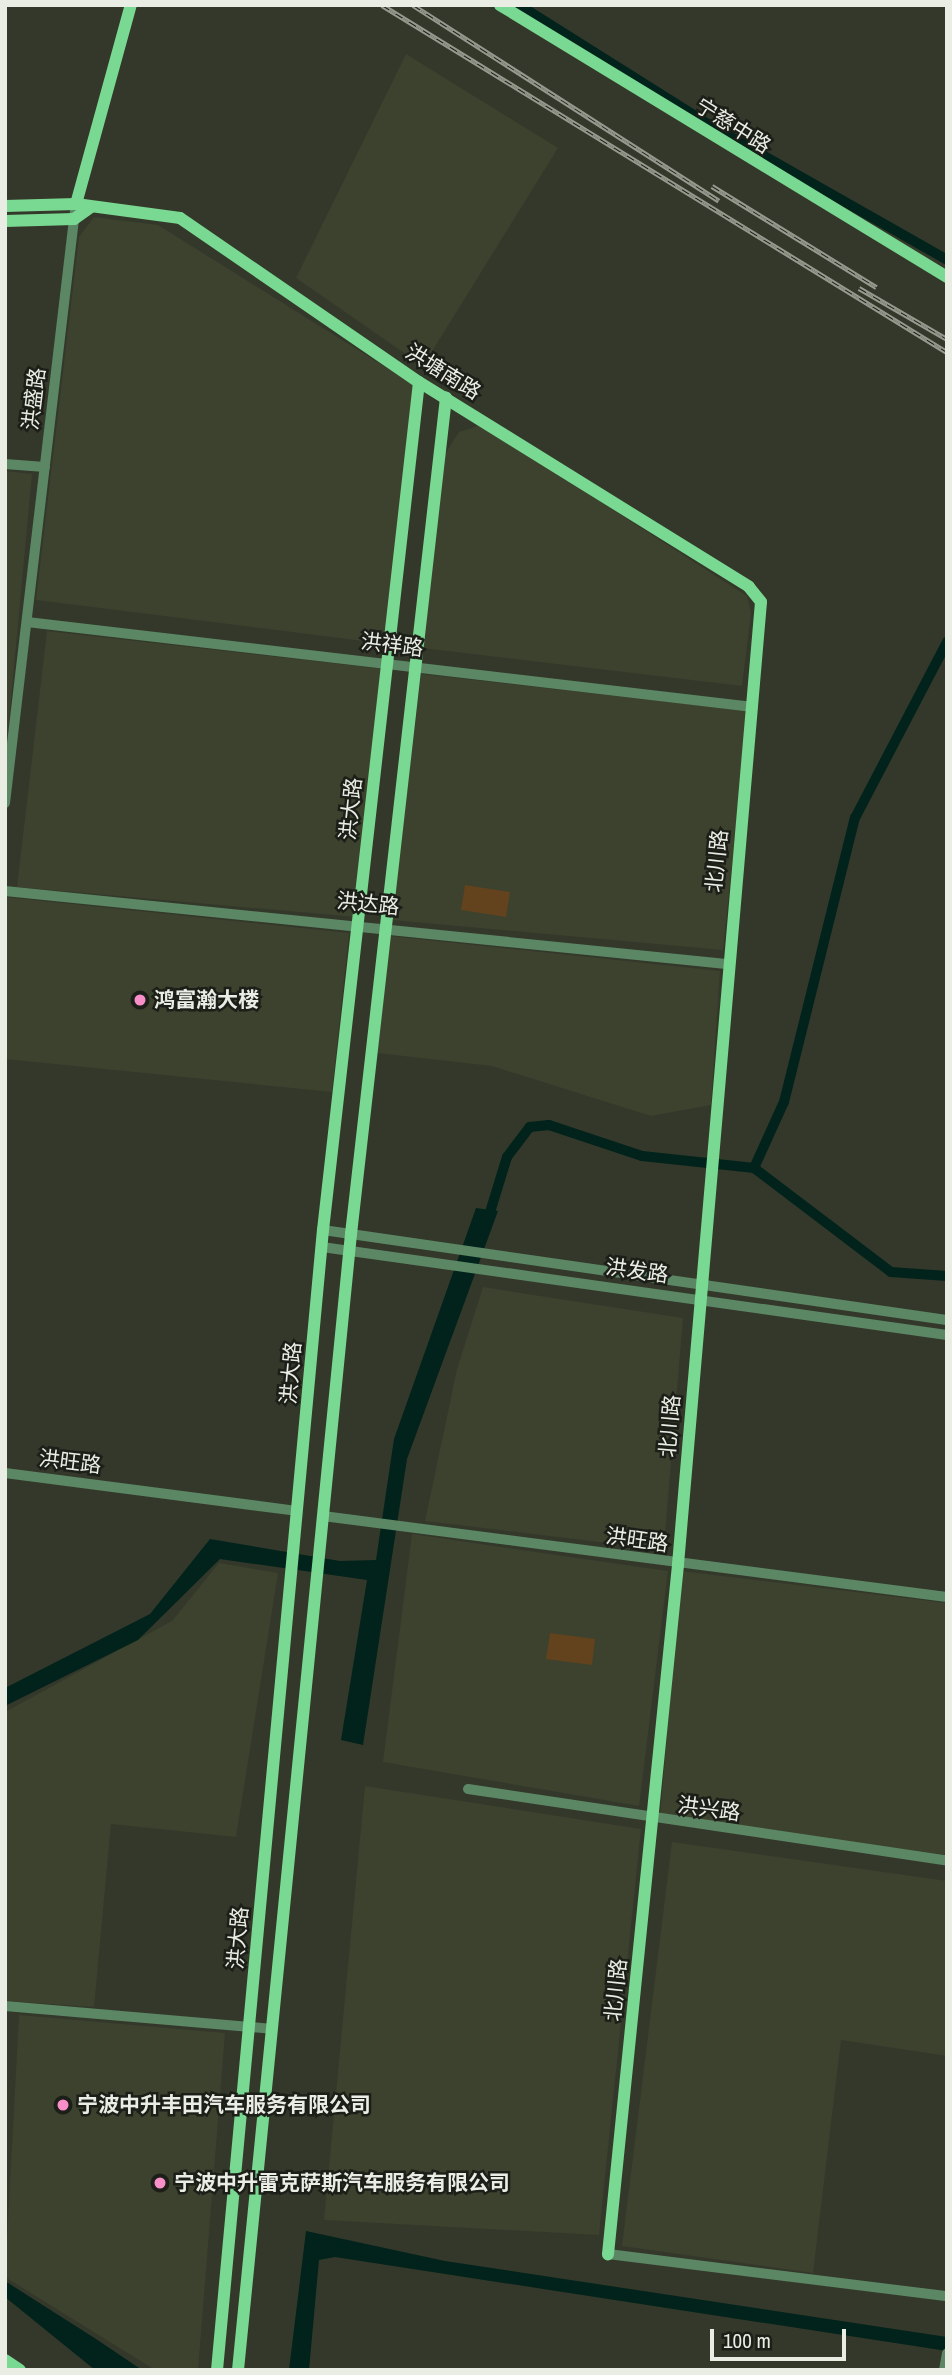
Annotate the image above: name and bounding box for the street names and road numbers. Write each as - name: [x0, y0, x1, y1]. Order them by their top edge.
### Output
- street label: 宁慈中路: [691, 93, 775, 159]
- street label: 洪塘南路: [401, 339, 485, 405]
- street label: 洪盛路: [18, 366, 50, 432]
- street label: 洪祥路: [359, 629, 425, 661]
- street label: 洪大路: [335, 776, 367, 842]
- street label: 北川路: [701, 828, 733, 894]
- street label: 洪达路: [335, 888, 401, 920]
- street label: 洪发路: [604, 1254, 670, 1288]
- street label: 洪大路: [276, 1341, 306, 1405]
- street label: 北川路: [655, 1394, 685, 1458]
- street label: 洪旺路: [37, 1446, 103, 1478]
- street label: 洪旺路: [604, 1523, 670, 1557]
- street label: 洪兴路: [676, 1792, 742, 1826]
- street label: 洪大路: [223, 1906, 253, 1970]
- street label: 北川路: [600, 1957, 632, 2023]

